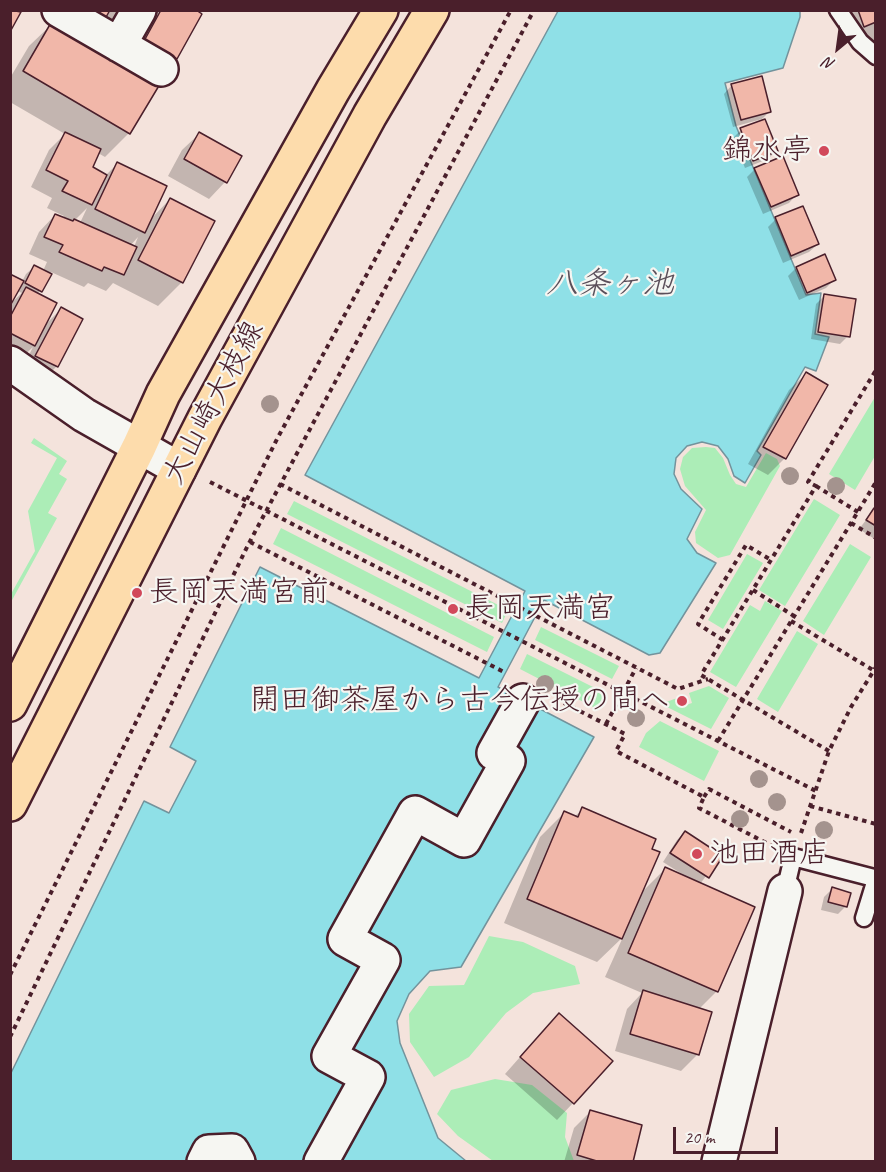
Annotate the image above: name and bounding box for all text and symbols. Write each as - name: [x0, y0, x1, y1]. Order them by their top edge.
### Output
- north arrow: [808, 18, 868, 78]
- text: N: [820, 53, 838, 75]
- place label: 錦水亭: [722, 133, 812, 169]
- marker: 錦水亭: [817, 144, 831, 158]
- water label: 八条ヶ池: [546, 266, 674, 304]
- street label: 大山崎大枝線: [156, 315, 272, 491]
- place label: 長岡天満宮前: [149, 575, 329, 611]
- marker: 長岡天満宮前: [130, 586, 144, 600]
- place label: 長岡天満宮: [465, 591, 615, 627]
- marker: 長岡天満宮: [446, 602, 460, 616]
- place label: 開田御茶屋から古今伝授の間へ: [250, 683, 670, 719]
- marker: 開田御茶屋から古今伝授の間へ: [675, 694, 689, 708]
- place label: 池田酒店: [709, 836, 829, 872]
- marker: 池田酒店: [690, 847, 704, 861]
- scale bar: [676, 1115, 781, 1153]
- text: 20 m: [684, 1126, 715, 1148]

